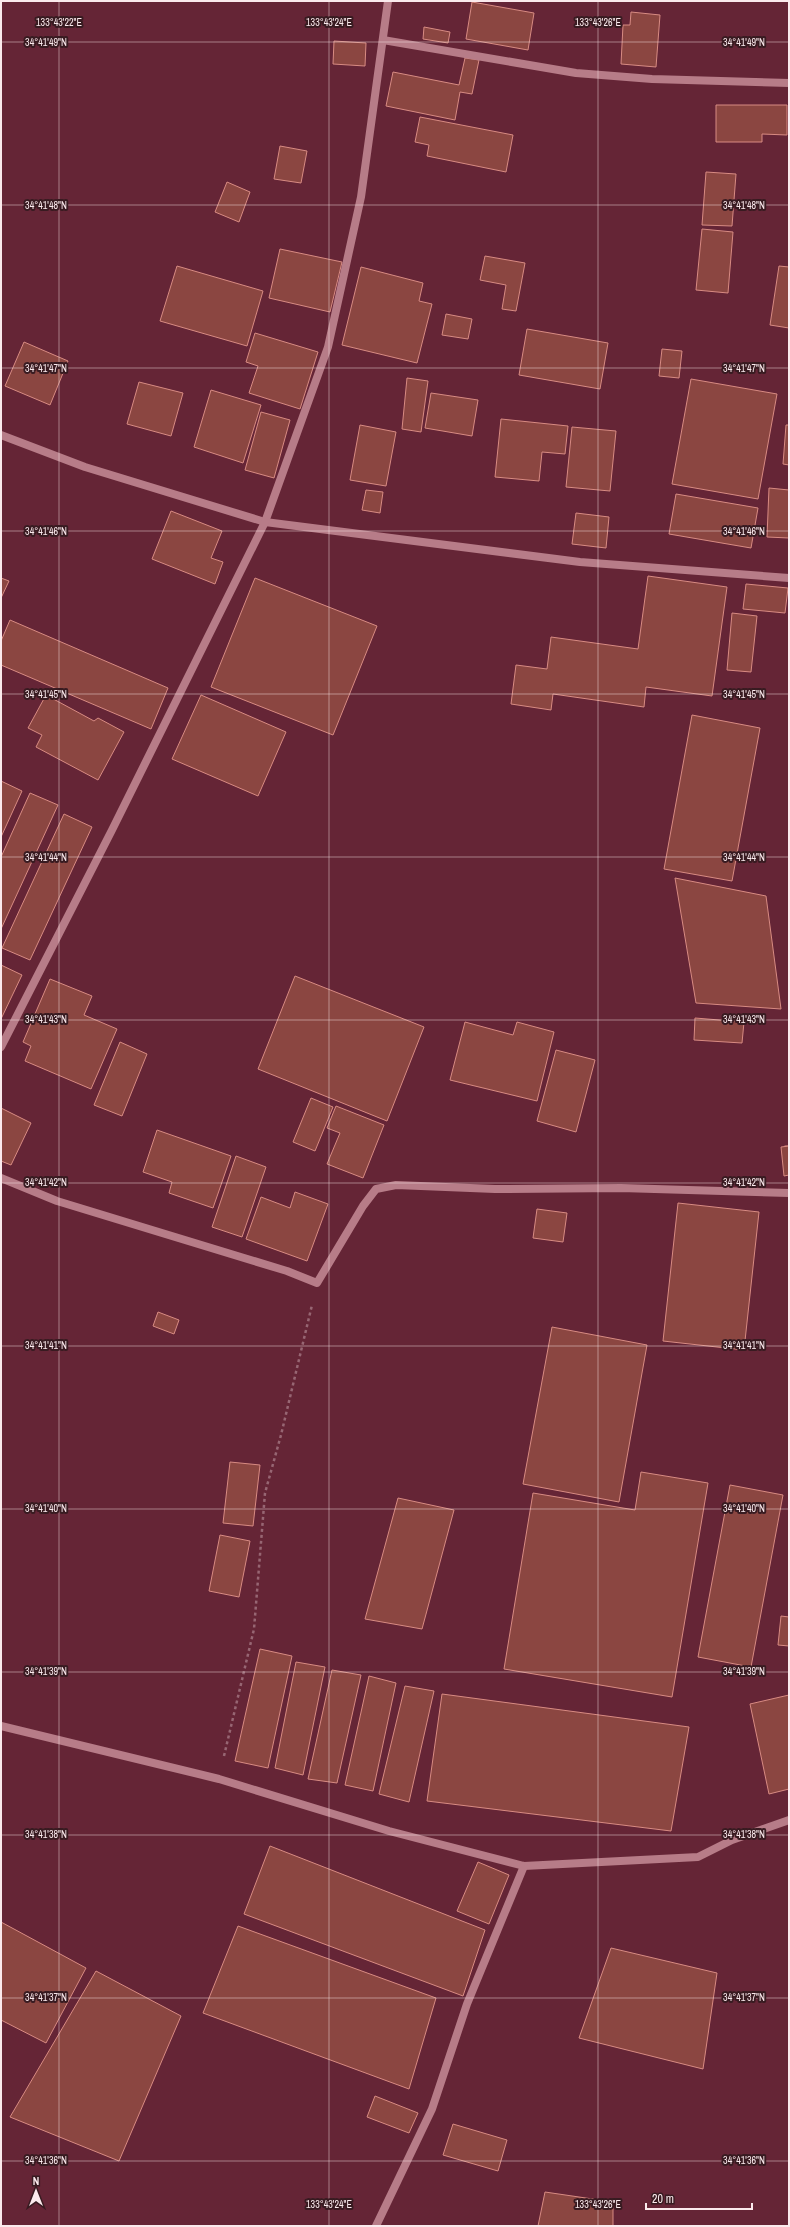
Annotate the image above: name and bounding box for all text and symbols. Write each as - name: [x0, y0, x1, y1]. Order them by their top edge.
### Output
- text: 133°43'22"E: [36, 16, 82, 29]
- text: 133°43'24"E: [306, 16, 352, 29]
- text: 133°43'26"E: [575, 16, 621, 29]
- text: 34°41'49"N: [25, 36, 67, 49]
- text: 34°41'49"N: [723, 36, 765, 49]
- text: 34°41'48"N: [25, 199, 67, 212]
- text: 34°41'48"N: [723, 199, 765, 212]
- text: 34°41'47"N: [25, 362, 67, 375]
- text: 34°41'47"N: [723, 362, 765, 375]
- text: 34°41'46"N: [25, 525, 67, 538]
- text: 34°41'46"N: [723, 525, 765, 538]
- text: 34°41'45"N: [25, 688, 67, 701]
- text: 34°41'45"N: [723, 688, 765, 701]
- text: 34°41'44"N: [25, 851, 67, 864]
- text: 34°41'44"N: [723, 851, 765, 864]
- text: 34°41'43"N: [25, 1013, 67, 1026]
- text: 34°41'43"N: [723, 1013, 765, 1026]
- text: 34°41'42"N: [25, 1176, 67, 1189]
- text: 34°41'42"N: [723, 1176, 765, 1189]
- text: 34°41'41"N: [25, 1339, 67, 1352]
- text: 34°41'41"N: [723, 1339, 765, 1352]
- text: 34°41'40"N: [25, 1502, 67, 1515]
- text: 34°41'40"N: [723, 1502, 765, 1515]
- text: 34°41'39"N: [25, 1665, 67, 1678]
- text: 34°41'39"N: [723, 1665, 765, 1678]
- text: 34°41'38"N: [25, 1828, 67, 1841]
- text: 34°41'38"N: [723, 1828, 765, 1841]
- text: 34°41'37"N: [25, 1991, 67, 2004]
- text: 34°41'37"N: [723, 1991, 765, 2004]
- text: 34°41'36"N: [25, 2154, 67, 2167]
- text: 34°41'36"N: [723, 2154, 765, 2167]
- north arrow: [16, 2171, 56, 2211]
- text: N: [33, 2174, 39, 2188]
- scale bar: [646, 2185, 752, 2211]
- text: 20 m: [652, 2191, 674, 2207]
- text: 133°43'24"E: [306, 2198, 352, 2211]
- text: 133°43'26"E: [575, 2198, 621, 2211]

